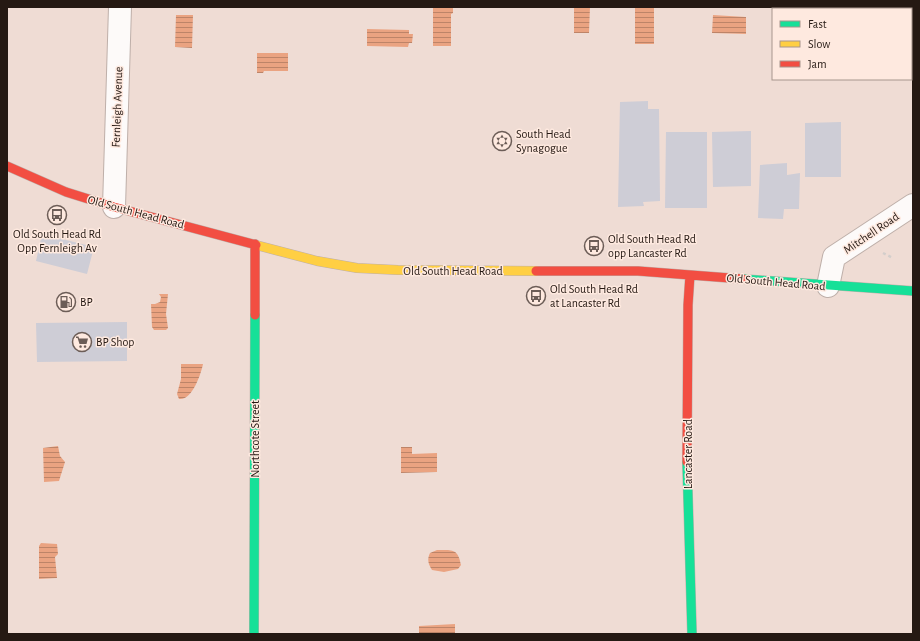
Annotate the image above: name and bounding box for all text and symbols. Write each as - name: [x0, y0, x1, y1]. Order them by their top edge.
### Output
- legend: [772, 8, 912, 80]
- text: Fast: [808, 18, 827, 30]
- text: Slow: [808, 38, 830, 50]
- text: Jam: [808, 58, 827, 70]
- street label: Fernleigh Avenue: [110, 66, 124, 148]
- place label: South Head Synagogue: [516, 128, 571, 155]
- synagogue icon: South Head Synagogue: [491, 130, 513, 152]
- street label: Old South Head Road: [86, 193, 186, 231]
- bus stop icon: Old South Head Rd Opp Fernleigh Av: [46, 204, 68, 226]
- street label: Mitchell Road: [841, 210, 901, 256]
- place label: Old South Head Rd Opp Fernleigh Av: [13, 228, 101, 254]
- place label: Old South Head Rd opp Lancaster Rd: [608, 233, 696, 259]
- bus stop icon: Old South Head Rd opp Lancaster Rd: [583, 235, 605, 257]
- street label: Old South Head Road: [403, 265, 503, 277]
- street label: Old South Head Road: [726, 272, 826, 292]
- place label: Old South Head Rd at Lancaster Rd: [550, 283, 638, 309]
- bus stop icon: Old South Head Rd at Lancaster Rd: [525, 285, 547, 307]
- fuel station icon: BP: [55, 291, 77, 313]
- place label: BP: [80, 296, 93, 308]
- supermarket icon: BP Shop: [71, 331, 93, 353]
- place label: BP Shop: [96, 336, 134, 348]
- street label: Northcote Street: [249, 400, 261, 478]
- street label: Lancaster Road: [682, 419, 694, 489]

